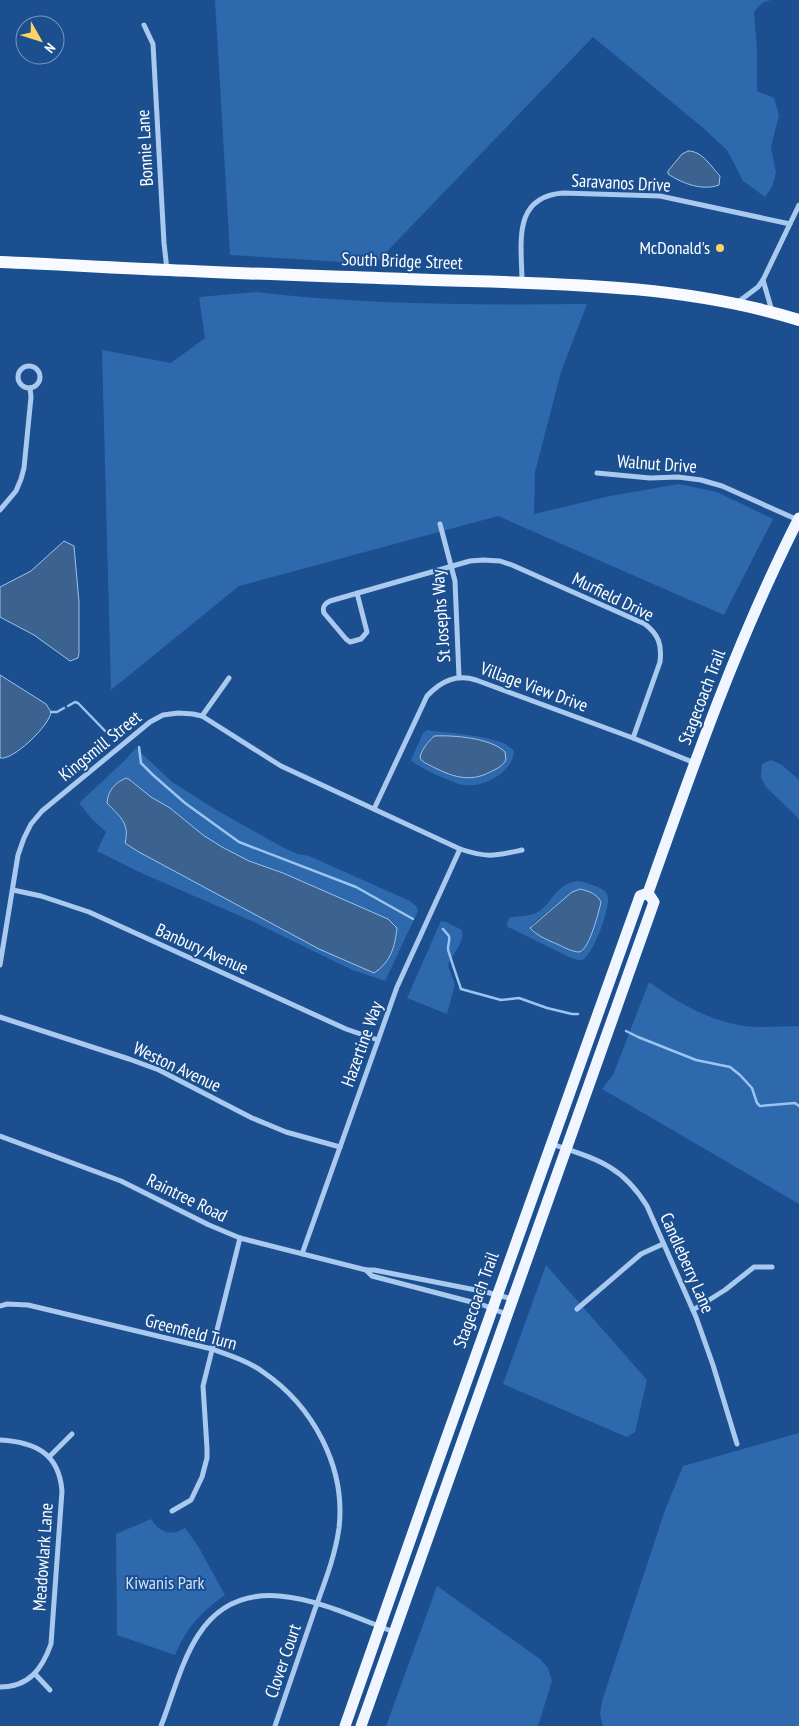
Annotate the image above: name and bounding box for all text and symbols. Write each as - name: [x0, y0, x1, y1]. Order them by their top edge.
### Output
- north arrow: [15, 15, 65, 65]
- text: N: [41, 40, 59, 57]
- street label: Bonnie Lane: [131, 109, 158, 187]
- street label: Saravanos Drive: [571, 168, 671, 197]
- place label: McDonald's: [639, 236, 710, 259]
- marker: McDonald's: [714, 242, 726, 254]
- street label: South Bridge Street: [341, 247, 463, 274]
- street label: Walnut Drive: [616, 449, 698, 478]
- street label: Murfield Drive: [569, 567, 658, 626]
- street label: St Josephs Way: [426, 569, 455, 663]
- street label: Stagecoach Trail: [673, 645, 731, 748]
- street label: Village View Drive: [476, 656, 591, 717]
- street label: Kingsmill Street: [54, 705, 146, 786]
- street label: Banbury Avenue: [152, 918, 252, 979]
- street label: Hazertine Way: [335, 998, 388, 1090]
- street label: Weston Avenue: [130, 1036, 225, 1097]
- street label: Raintree Road: [143, 1168, 231, 1227]
- street label: Candleberry Lane: [655, 1209, 720, 1317]
- street label: Stagecoach Trail: [448, 1248, 504, 1351]
- street label: Greenfield Turn: [143, 1308, 240, 1355]
- street label: Meadowlark Lane: [27, 1502, 58, 1612]
- park label: Kiwanis Park: [125, 1571, 205, 1594]
- street label: Clover Court: [259, 1621, 306, 1701]

